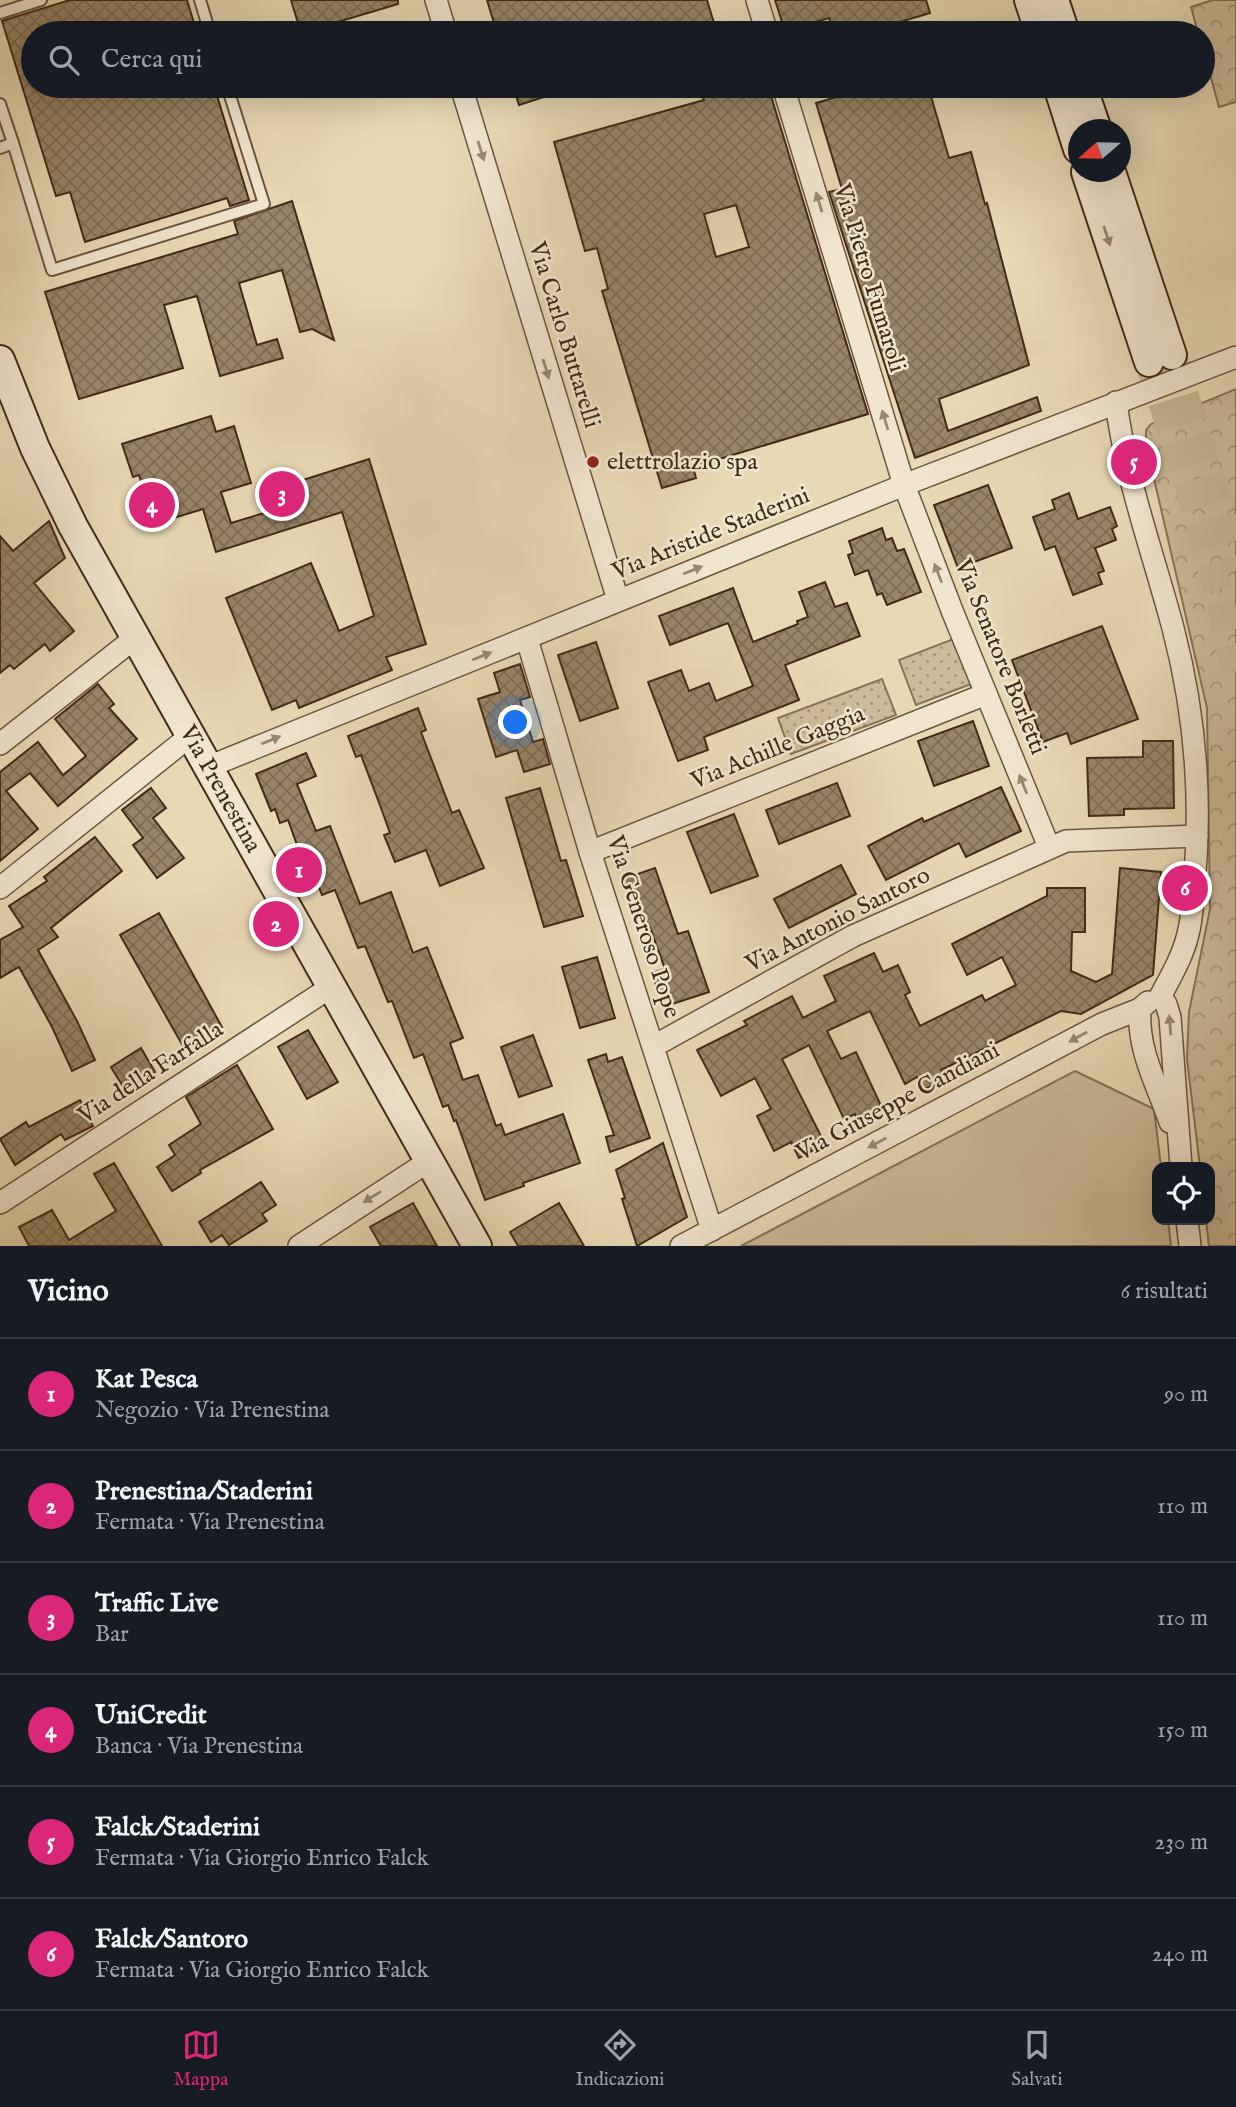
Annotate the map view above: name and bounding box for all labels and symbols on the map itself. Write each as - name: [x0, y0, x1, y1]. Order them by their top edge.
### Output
- north arrow: [1068, 119, 1131, 182]
- one-way arrow: [476, 141, 486, 162]
- street label: Via Pietro Fumaroli: [825, 179, 912, 376]
- one-way arrow: [813, 192, 823, 213]
- one-way arrow: [1103, 226, 1113, 247]
- street label: Via Carlo Buttarelli: [521, 237, 607, 432]
- one-way arrow: [542, 359, 552, 380]
- one-way arrow: [879, 409, 889, 430]
- pin: 5: [1111, 436, 1157, 488]
- place label: elettrolazio spa: [607, 447, 759, 478]
- marker: elettrolazio spa: [585, 454, 601, 470]
- pin: 3: [259, 468, 305, 520]
- pin: 4: [129, 479, 175, 531]
- street label: Via Aristide Staderini: [607, 480, 814, 588]
- street label: Via Senatore Borletti: [946, 554, 1053, 759]
- one-way arrow: [932, 563, 943, 584]
- one-way arrow: [682, 564, 703, 575]
- one-way arrow: [472, 651, 493, 662]
- street label: Via Achille Gaggia: [685, 699, 870, 797]
- your location: [498, 705, 532, 739]
- street label: Via Prenestina: [172, 719, 269, 859]
- one-way arrow: [260, 735, 281, 746]
- one-way arrow: [1018, 773, 1029, 794]
- street label: Via Generoso Pope: [599, 831, 687, 1022]
- pin: 1: [276, 844, 322, 896]
- street label: Via Antonio Santoro: [740, 860, 936, 980]
- pin: 6: [1162, 862, 1208, 914]
- pin: 2: [253, 898, 299, 950]
- street label: Via della Farfalla: [72, 1014, 230, 1132]
- one-way arrow: [1164, 1014, 1175, 1036]
- one-way arrow: [1068, 1031, 1088, 1043]
- street label: Via Giuseppe Candiani: [790, 1035, 1005, 1169]
- one-way arrow: [867, 1137, 887, 1149]
- one-way arrow: [362, 1191, 381, 1204]

